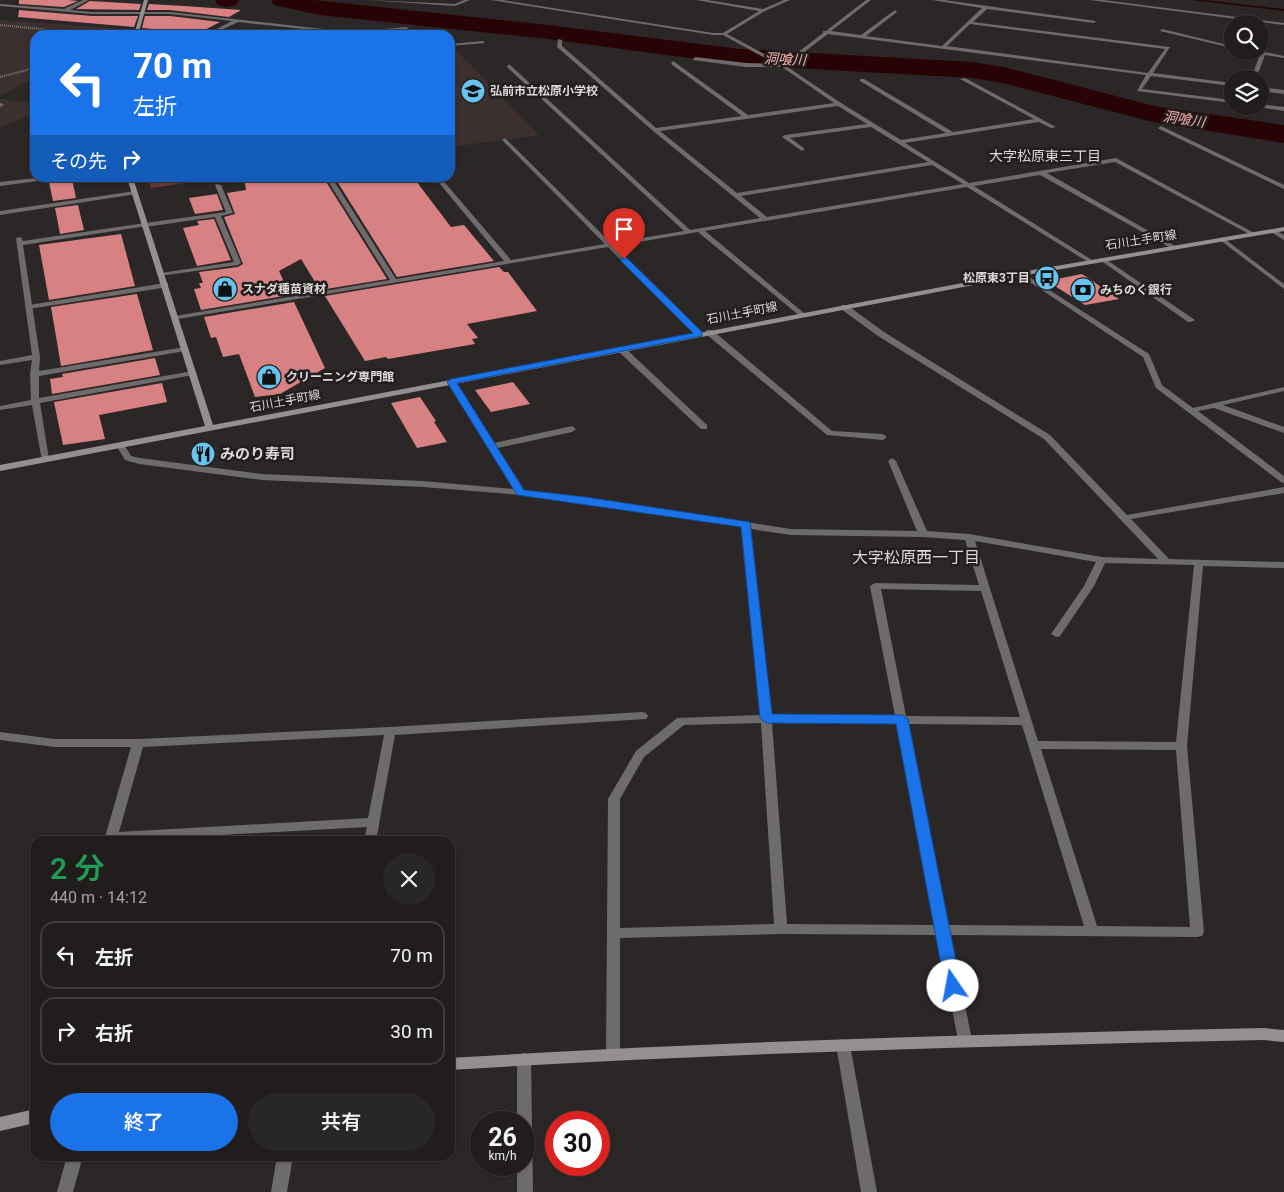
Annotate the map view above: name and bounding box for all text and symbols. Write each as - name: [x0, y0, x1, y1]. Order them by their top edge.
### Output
- map controls: [1224, 15, 1269, 115]
- button: search: [1224, 15, 1269, 60]
- text: 70 m: [133, 46, 212, 87]
- icon: left: [50, 50, 115, 115]
- water label: 洞喰川: [764, 50, 808, 68]
- button: layers: [1224, 70, 1269, 115]
- school or university icon: 弘前市立松原小学校: [460, 78, 486, 104]
- place label: 弘前市立松原小学校: [490, 84, 598, 98]
- text: 左折: [133, 94, 177, 119]
- water label: 洞喰川: [1162, 108, 1208, 130]
- icon: right: [117, 145, 145, 173]
- district label: 大字松原東三丁目: [989, 148, 1101, 164]
- text: その先: [50, 150, 107, 173]
- pin: [603, 208, 645, 259]
- icon: arrive: [610, 215, 638, 243]
- street label: 石川土手町線: [1104, 227, 1178, 253]
- bus stop icon: 松原東3丁目: [1034, 265, 1060, 291]
- place label: 松原東3丁目: [963, 271, 1030, 285]
- shop icon: スナダ種苗資材: [212, 276, 238, 302]
- bank icon: みちのく銀行: [1070, 277, 1096, 303]
- place label: スナダ種苗資材: [242, 282, 326, 296]
- place label: みちのく銀行: [1100, 283, 1172, 297]
- street label: 石川土手町線: [705, 299, 779, 327]
- shop icon: クリーニング専門館: [256, 364, 282, 390]
- place label: クリーニング専門館: [286, 370, 394, 384]
- street label: 石川土手町線: [248, 387, 322, 415]
- restaurant icon: みのり寿司: [190, 441, 216, 467]
- place label: みのり寿司: [220, 445, 295, 463]
- district label: 大字松原西一丁目: [852, 548, 980, 567]
- text: 2 分: [50, 851, 105, 886]
- button: close: [383, 853, 435, 905]
- text: 440 m · 14:12: [50, 888, 147, 907]
- icon: left: [52, 941, 80, 969]
- text: 70 m: [390, 944, 433, 967]
- text: 左折: [95, 946, 133, 969]
- position arrow: [926, 959, 978, 1011]
- icon: right: [52, 1017, 80, 1045]
- text: 30 m: [390, 1020, 433, 1043]
- text: 右折: [95, 1022, 133, 1045]
- button: 終了: [50, 1093, 238, 1151]
- button: 共有: [248, 1093, 435, 1151]
- speed limit sign: 30: [545, 1111, 610, 1176]
- text: 26: [488, 1123, 517, 1152]
- text: km/h: [488, 1149, 517, 1163]

